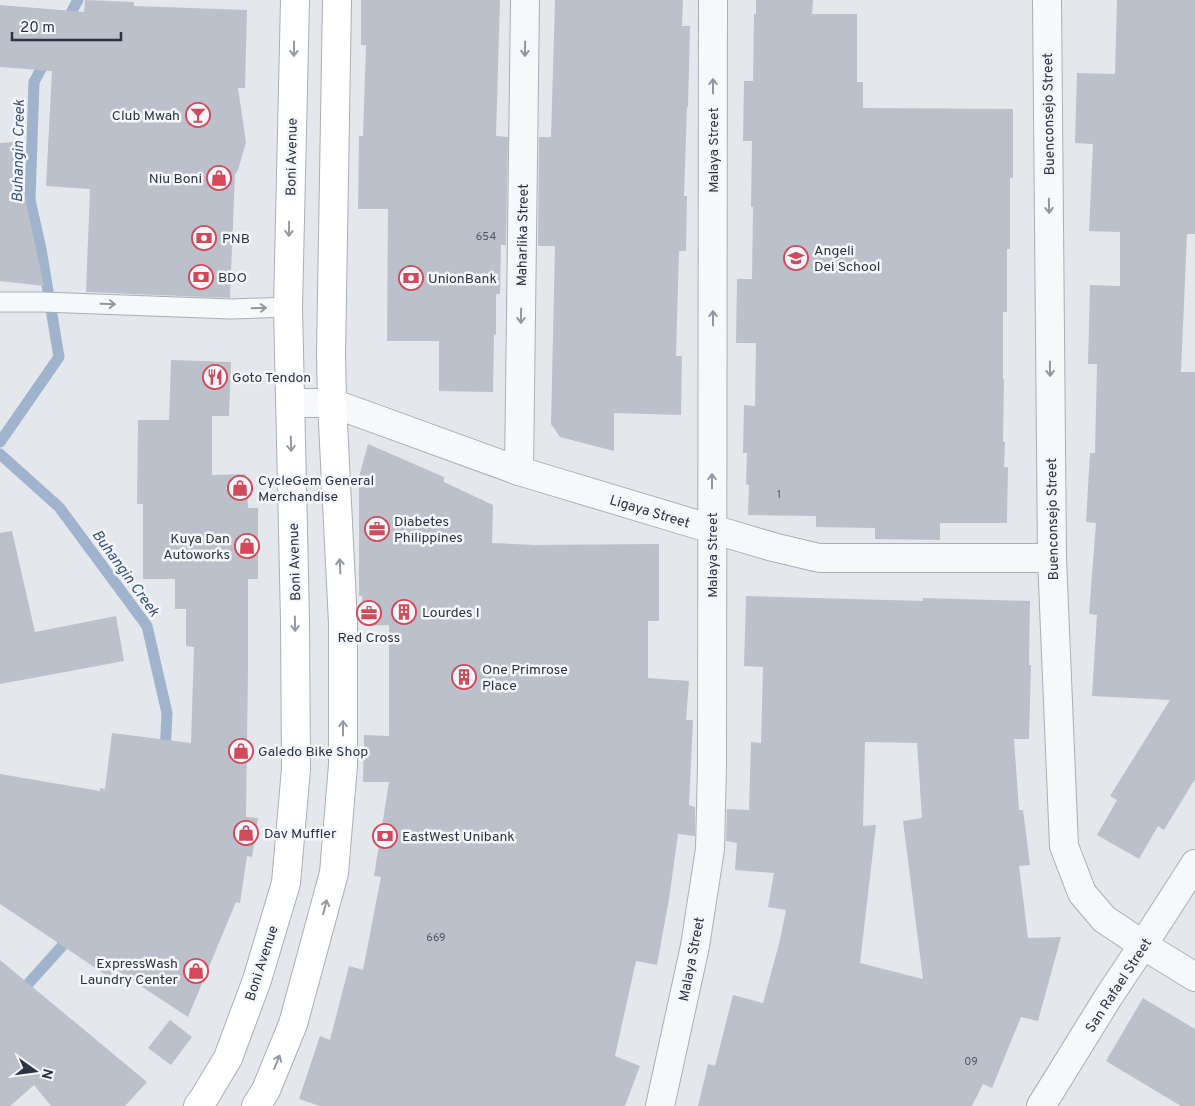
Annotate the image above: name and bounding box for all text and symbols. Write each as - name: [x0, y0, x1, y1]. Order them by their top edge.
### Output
- scale bar: [12, 10, 121, 42]
- text: 20 m: [20, 19, 55, 38]
- one-way arrow: [289, 40, 299, 56]
- one-way arrow: [520, 40, 530, 56]
- street label: Buenconsejo Street: [1040, 53, 1059, 175]
- one-way arrow: [708, 78, 718, 94]
- water label: Buhangin Creek: [9, 99, 30, 203]
- bar icon: Club Mwah: [185, 102, 211, 128]
- street label: Malaya Street: [706, 107, 723, 193]
- place label: Club Mwah: [112, 108, 180, 125]
- street label: Boni Avenue: [283, 118, 302, 196]
- shop icon: Niu Boni: [206, 165, 232, 191]
- place label: Niu Boni: [149, 171, 202, 188]
- street label: Maharlika Street: [514, 184, 533, 286]
- one-way arrow: [1044, 198, 1053, 214]
- one-way arrow: [285, 220, 294, 236]
- bank icon: PNB: [191, 225, 217, 251]
- house number: 654: [476, 230, 496, 244]
- place label: PNB: [222, 231, 250, 248]
- place label: Angeli Dei School: [814, 243, 881, 276]
- school or university icon: Angeli Dei School: [783, 245, 809, 271]
- bank icon: BDO: [188, 264, 214, 290]
- bank icon: UnionBank: [398, 265, 424, 291]
- place label: BDO: [218, 270, 247, 287]
- place label: UnionBank: [428, 271, 497, 288]
- one-way arrow: [100, 300, 116, 309]
- one-way arrow: [251, 303, 267, 312]
- one-way arrow: [516, 308, 526, 324]
- one-way arrow: [708, 310, 718, 326]
- one-way arrow: [1045, 360, 1055, 376]
- restaurant icon: Goto Tendon: [202, 364, 228, 390]
- place label: Goto Tendon: [232, 370, 311, 387]
- one-way arrow: [286, 435, 295, 451]
- street label: Buenconsejo Street: [1044, 458, 1063, 580]
- place label: CycleGem General Merchandise: [258, 473, 374, 506]
- one-way arrow: [707, 473, 717, 489]
- shop icon: CycleGem General Merchandise: [227, 475, 253, 501]
- house number: 1: [777, 488, 781, 502]
- street label: Ligaya Street: [607, 492, 692, 533]
- street label: Malaya Street: [705, 512, 722, 598]
- place label: Diabetes Philippines: [394, 514, 463, 547]
- office icon: Diabetes Philippines: [364, 516, 390, 542]
- street label: Boni Avenue: [286, 523, 305, 601]
- water label: Buhangin Creek: [87, 527, 163, 621]
- place label: Kuya Dan Autoworks: [163, 531, 230, 564]
- shop icon: Kuya Dan Autoworks: [234, 533, 260, 559]
- one-way arrow: [335, 558, 345, 574]
- building icon: Lourdes I: [391, 599, 417, 625]
- office icon: Red Cross: [356, 600, 382, 626]
- place label: Lourdes I: [422, 605, 480, 622]
- one-way arrow: [290, 615, 300, 631]
- place label: Red Cross: [338, 630, 400, 647]
- place label: One Primrose Place: [482, 662, 568, 695]
- building icon: One Primrose Place: [451, 664, 477, 690]
- one-way arrow: [338, 721, 348, 737]
- shop icon: Galedo Bike Shop: [228, 738, 254, 764]
- place label: Galedo Bike Shop: [258, 744, 368, 761]
- shop icon: Dav Muffler: [233, 820, 259, 846]
- bank icon: EastWest Unibank: [372, 823, 398, 849]
- place label: Dav Muffler: [264, 826, 337, 843]
- place label: EastWest Unibank: [402, 829, 515, 846]
- one-way arrow: [320, 899, 330, 915]
- street label: Malaya Street: [676, 916, 709, 1003]
- street label: Boni Avenue: [242, 924, 283, 1003]
- house number: 669: [426, 931, 446, 945]
- street label: San Rafael Street: [1082, 936, 1156, 1036]
- place label: ExpressWash Laundry Center: [80, 956, 179, 989]
- shop icon: ExpressWash Laundry Center: [183, 958, 209, 984]
- north arrow: [10, 1046, 60, 1096]
- one-way arrow: [273, 1055, 283, 1070]
- house number: 09: [964, 1055, 978, 1069]
- text: N: [37, 1067, 56, 1081]

